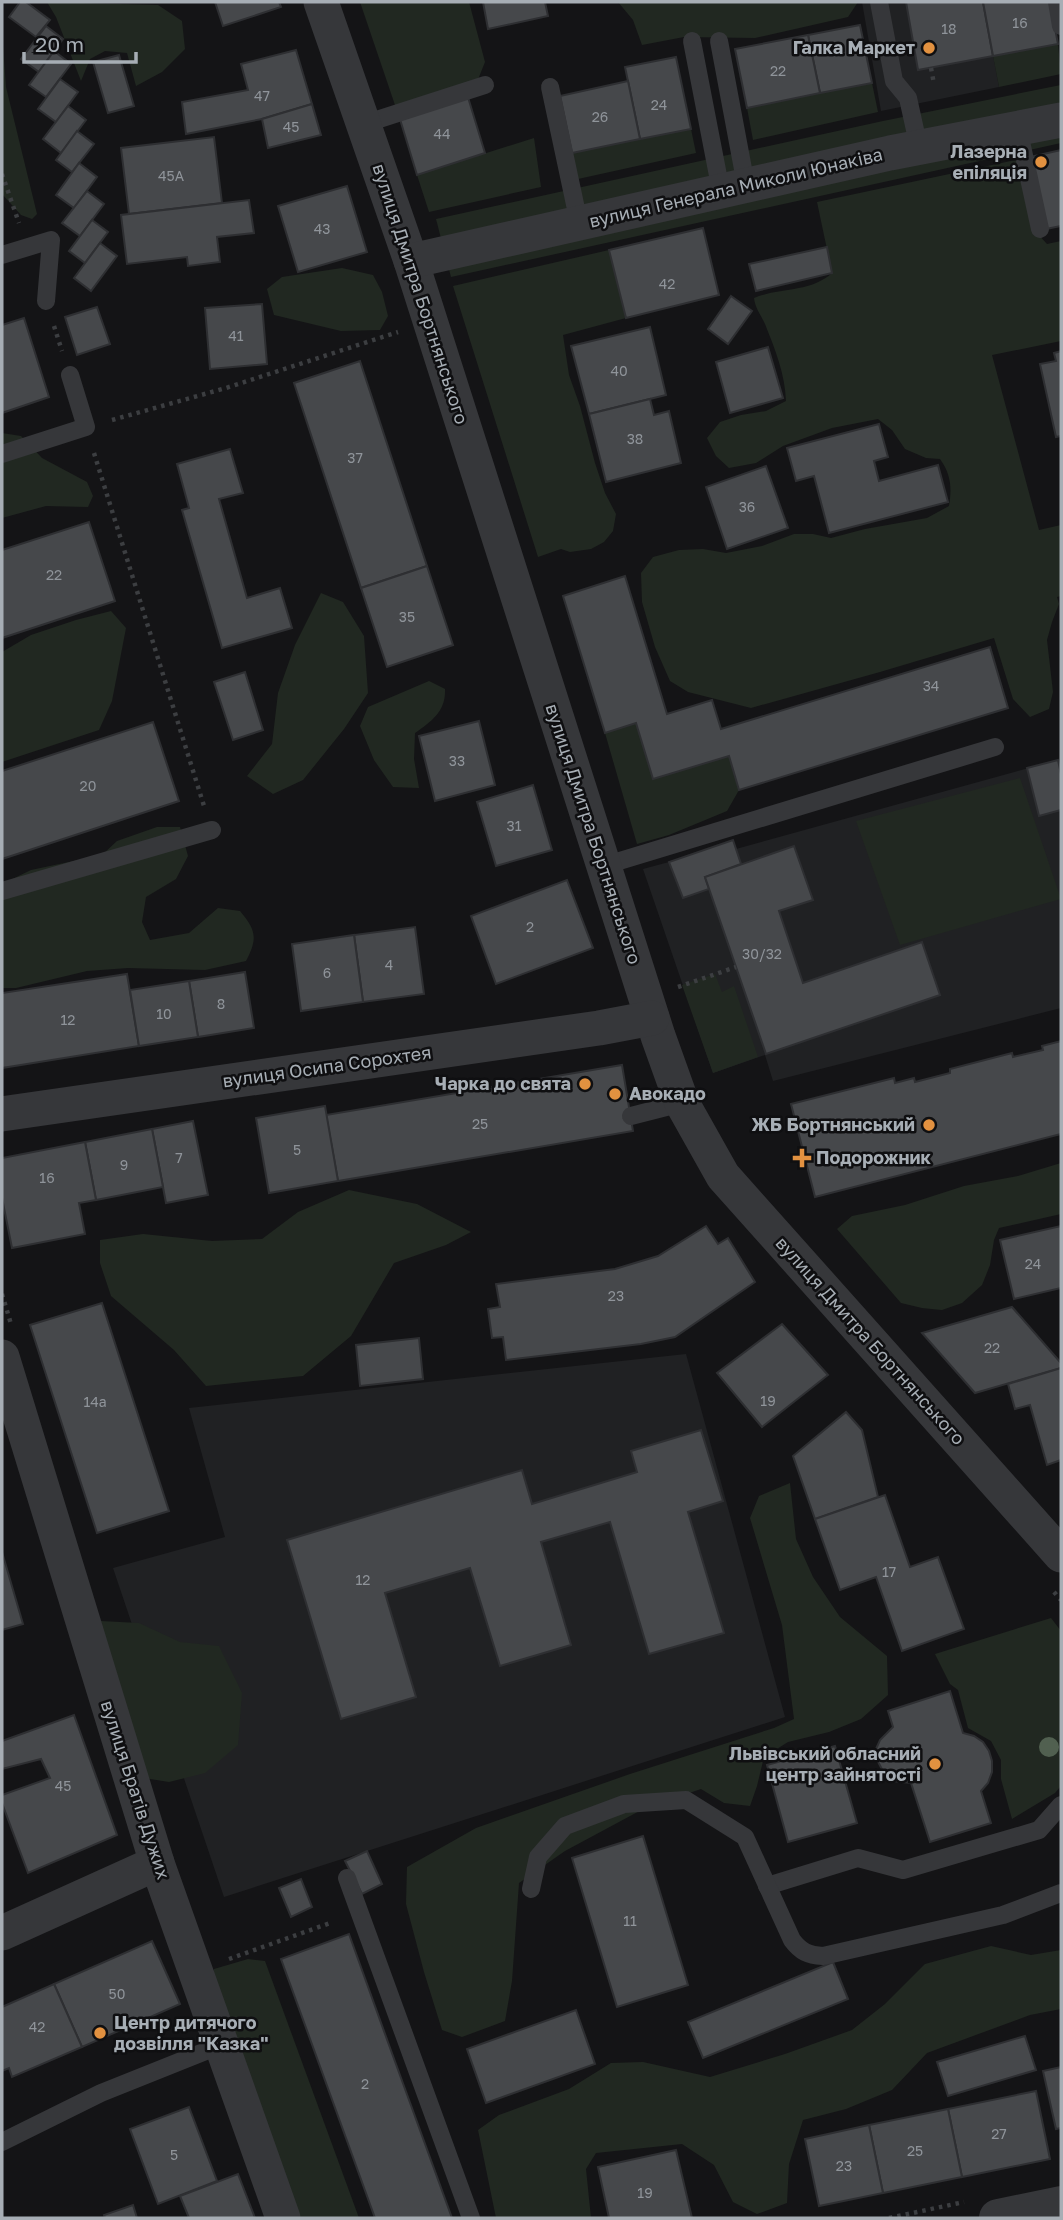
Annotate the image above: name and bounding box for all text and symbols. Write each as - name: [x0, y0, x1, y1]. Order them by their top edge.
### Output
- house number: 16: [1012, 14, 1028, 31]
- house number: 18: [941, 20, 957, 37]
- scale bar: [24, 21, 136, 65]
- text: 20 m: [35, 31, 84, 57]
- place label: Галка Маркет: [793, 36, 915, 58]
- marker: Галка Маркет: [921, 40, 937, 56]
- house number: 22: [770, 62, 786, 79]
- house number: 47: [254, 87, 270, 104]
- house number: 24: [651, 96, 667, 113]
- house number: 26: [592, 108, 608, 125]
- house number: 45: [283, 118, 299, 135]
- house number: 44: [433, 125, 451, 142]
- place label: Лазерна епіляція: [950, 140, 1027, 183]
- street label: вулиця Генерала Миколи Юнаківа: [587, 143, 885, 232]
- marker: Лазерна епіляція: [1033, 154, 1049, 170]
- street label: вулиця Дмитра Бортнянського: [368, 161, 474, 427]
- house number: 45А: [158, 167, 185, 184]
- house number: 43: [314, 220, 330, 237]
- house number: 42: [659, 275, 675, 292]
- house number: 41: [228, 327, 244, 344]
- house number: 40: [610, 362, 628, 379]
- house number: 38: [627, 430, 643, 447]
- house number: 37: [347, 449, 363, 466]
- house number: 36: [739, 498, 755, 515]
- house number: 22: [46, 566, 62, 583]
- house number: 35: [399, 608, 415, 625]
- house number: 34: [923, 677, 939, 694]
- street label: вулиця Дмитра Бортнянського: [541, 701, 647, 967]
- house number: 33: [449, 752, 465, 769]
- house number: 20: [80, 777, 96, 794]
- house number: 31: [507, 817, 522, 834]
- house number: 2: [526, 918, 534, 935]
- house number: 30/32: [742, 945, 782, 962]
- house number: 4: [385, 956, 393, 973]
- house number: 6: [323, 964, 331, 981]
- house number: 8: [217, 995, 225, 1012]
- house number: 10: [156, 1005, 172, 1022]
- house number: 12: [61, 1011, 75, 1028]
- street label: вулиця Осипа Сорохтея: [221, 1040, 433, 1092]
- place label: Чарка до свята: [435, 1072, 571, 1094]
- marker: Чарка до свята: [577, 1076, 593, 1092]
- place label: Авокадо: [629, 1082, 706, 1104]
- marker: Авокадо: [607, 1086, 623, 1102]
- place label: ЖБ Бортнянський: [751, 1113, 915, 1135]
- house number: 25: [472, 1115, 488, 1132]
- marker: ЖБ Бортнянський: [921, 1117, 937, 1133]
- house number: 5: [293, 1141, 301, 1158]
- place label: Подорожник: [816, 1146, 931, 1168]
- house number: 7: [175, 1149, 183, 1166]
- marker: Подорожник: [794, 1150, 810, 1166]
- house number: 9: [120, 1156, 128, 1173]
- house number: 16: [39, 1169, 55, 1186]
- street label: вулиця Дмитра Бортнянського: [771, 1232, 970, 1449]
- house number: 24: [1025, 1255, 1041, 1272]
- house number: 23: [608, 1287, 624, 1304]
- house number: 22: [984, 1339, 1000, 1356]
- house number: 19: [760, 1392, 776, 1409]
- house number: 14а: [83, 1393, 107, 1410]
- house number: 17: [882, 1563, 896, 1580]
- house number: 12: [356, 1571, 370, 1588]
- street label: вулиця Братів Дужих: [97, 1697, 175, 1882]
- place label: Львівський обласний центр зайнятості: [729, 1742, 921, 1785]
- marker: Львівський обласний центр зайнятості: [927, 1756, 943, 1772]
- house number: 45: [55, 1777, 71, 1794]
- house number: 11: [623, 1912, 637, 1929]
- house number: 50: [109, 1985, 125, 2002]
- place label: Центр дитячого дозвілля "Казка": [114, 2011, 268, 2054]
- house number: 42: [29, 2018, 45, 2035]
- marker: Центр дитячого дозвілля "Казка": [92, 2025, 108, 2041]
- house number: 2: [361, 2075, 369, 2092]
- house number: 27: [991, 2125, 1007, 2142]
- house number: 25: [907, 2142, 923, 2159]
- house number: 5: [170, 2146, 178, 2163]
- house number: 23: [836, 2157, 852, 2174]
- house number: 19: [637, 2184, 653, 2201]

